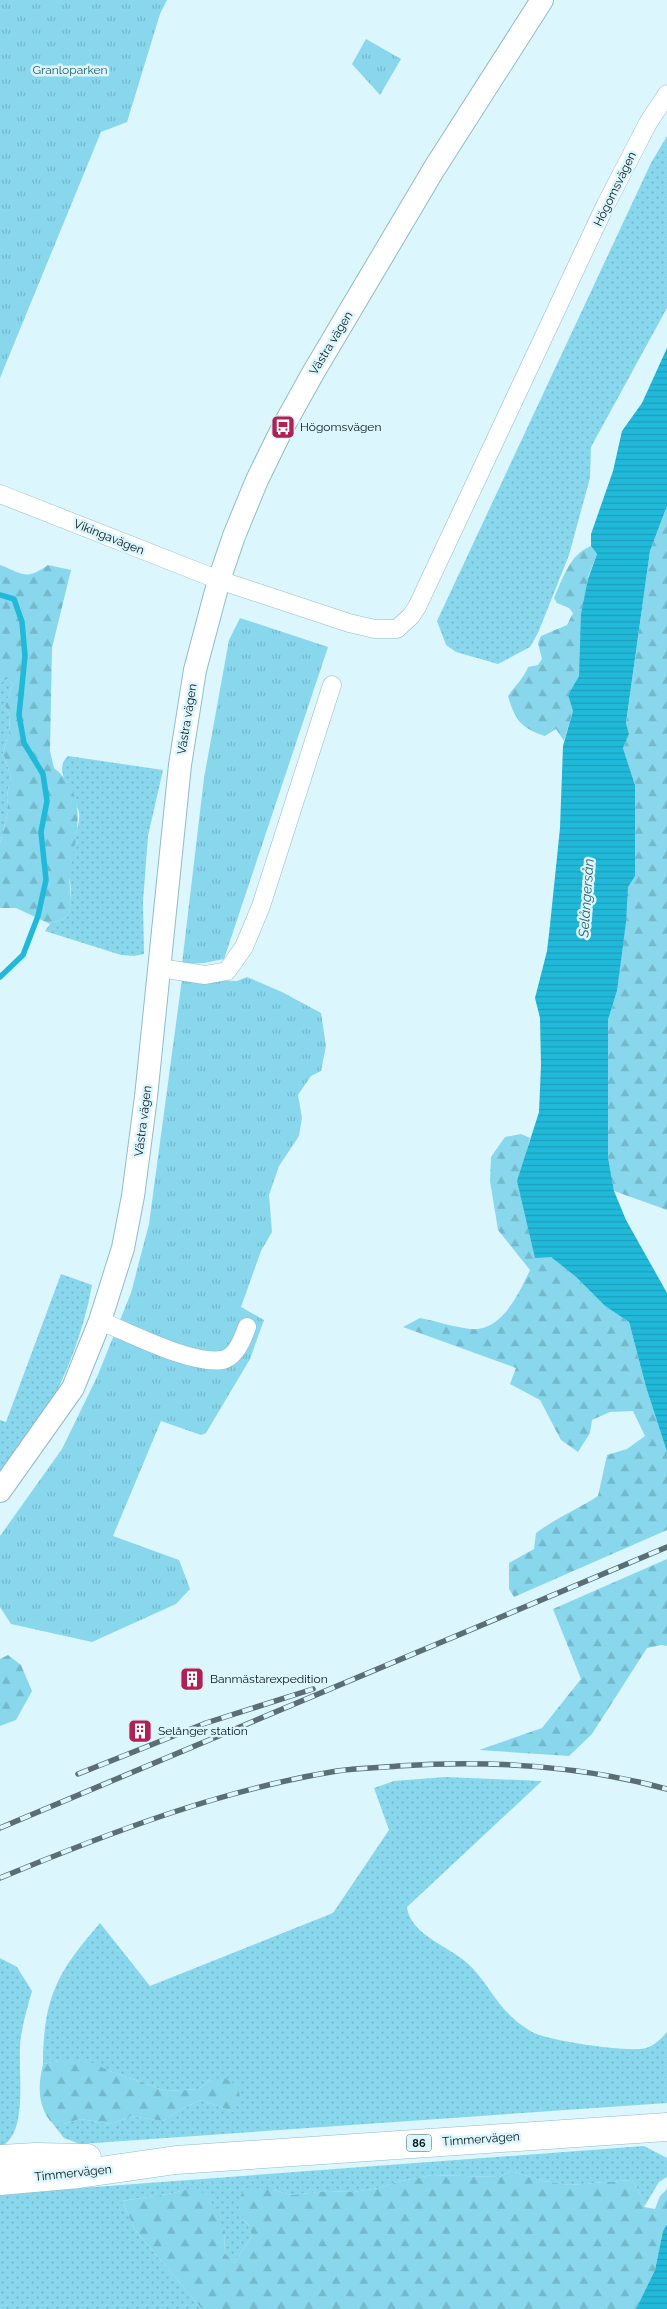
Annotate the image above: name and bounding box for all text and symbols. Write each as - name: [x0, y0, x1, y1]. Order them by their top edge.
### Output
- park label: Granloparken: [33, 63, 107, 77]
- street label: Högomsvägen: [591, 149, 639, 229]
- street label: Västra vägen: [307, 309, 355, 377]
- bus stop icon: Högomsvägen: [270, 414, 296, 440]
- place label: Högomsvägen: [300, 420, 381, 434]
- street label: Vikingavägen: [72, 517, 146, 557]
- street label: Västra vägen: [174, 683, 200, 755]
- water label: Selångersån: [575, 858, 597, 939]
- street label: Västra vägen: [132, 1085, 154, 1157]
- building icon: Banmästarexpedition: [179, 1666, 205, 1692]
- place label: Banmästarexpedition: [210, 1672, 328, 1686]
- building icon: Selånger station: [127, 1718, 153, 1744]
- place label: Selånger station: [158, 1724, 248, 1738]
- street label: Timmervägen: [442, 2129, 520, 2149]
- road number: 86: [406, 2134, 432, 2152]
- street label: Timmervägen: [34, 2162, 112, 2184]

